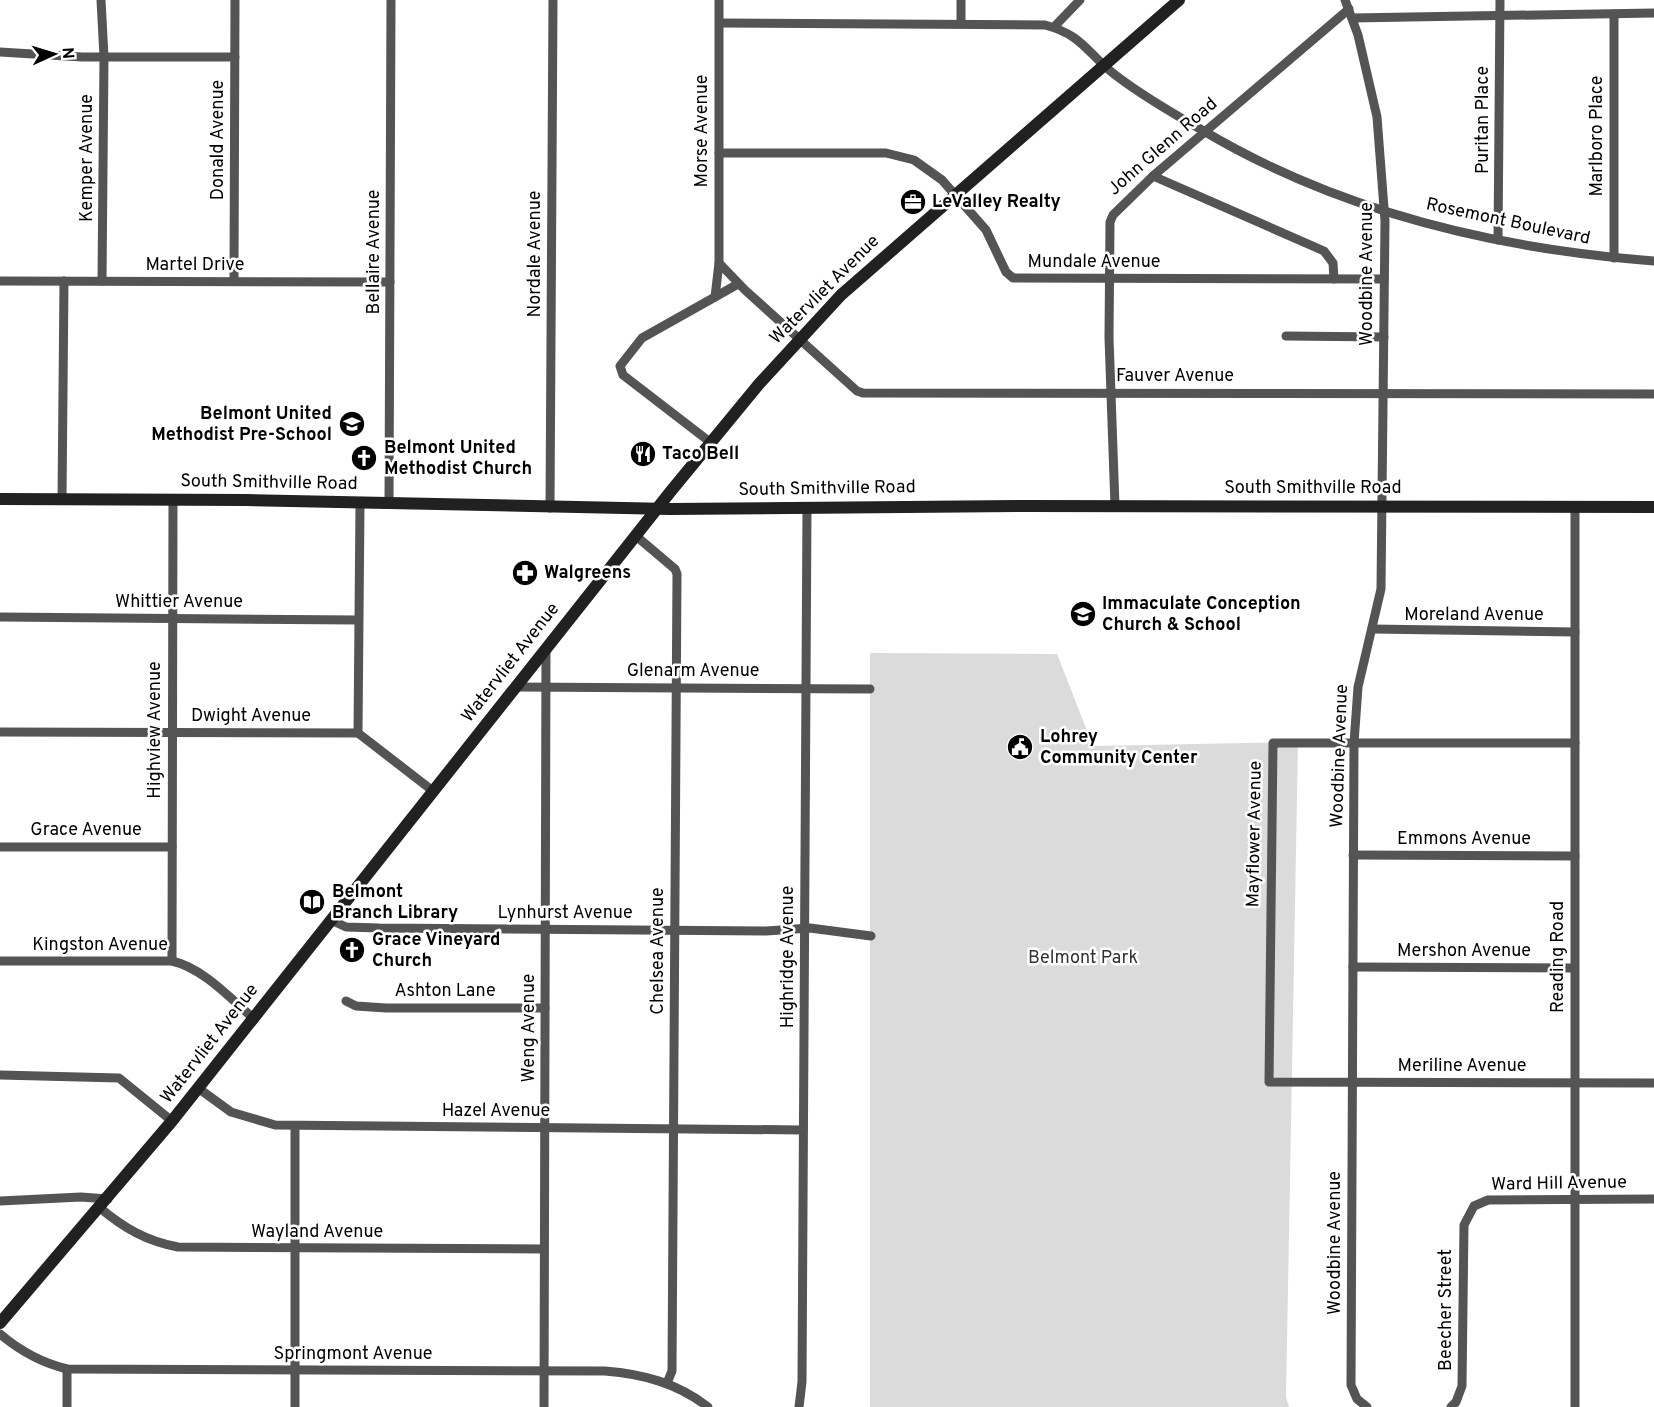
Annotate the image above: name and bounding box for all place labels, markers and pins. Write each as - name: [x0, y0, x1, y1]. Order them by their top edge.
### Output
- office icon: LeValley Realty: [898, 187, 928, 217]
- place label: LeValley Realty: [932, 191, 1061, 214]
- place label: Belmont United Methodist Pre-School: [151, 403, 332, 447]
- school or university icon: Belmont United Methodist Pre-School: [337, 409, 367, 439]
- place label: Belmont United Methodist Church: [384, 437, 532, 481]
- restaurant icon: Taco Bell: [628, 439, 658, 469]
- church icon: Belmont United Methodist Church: [349, 443, 379, 473]
- place label: Taco Bell: [662, 443, 739, 466]
- pharmacy icon: Walgreens: [510, 558, 540, 588]
- place label: Walgreens: [544, 562, 631, 585]
- place label: Immaculate Conception Church & School: [1102, 593, 1301, 637]
- school or university icon: Immaculate Conception Church & School: [1068, 599, 1098, 629]
- place label: Lohrey Community Center: [1040, 726, 1198, 770]
- public building icon: Lohrey Community Center: [1005, 732, 1035, 762]
- place label: Belmont Branch Library: [332, 881, 458, 925]
- library icon: Belmont Branch Library: [297, 887, 327, 917]
- place label: Grace Vineyard Church: [372, 929, 500, 973]
- church icon: Grace Vineyard Church: [337, 935, 367, 965]

